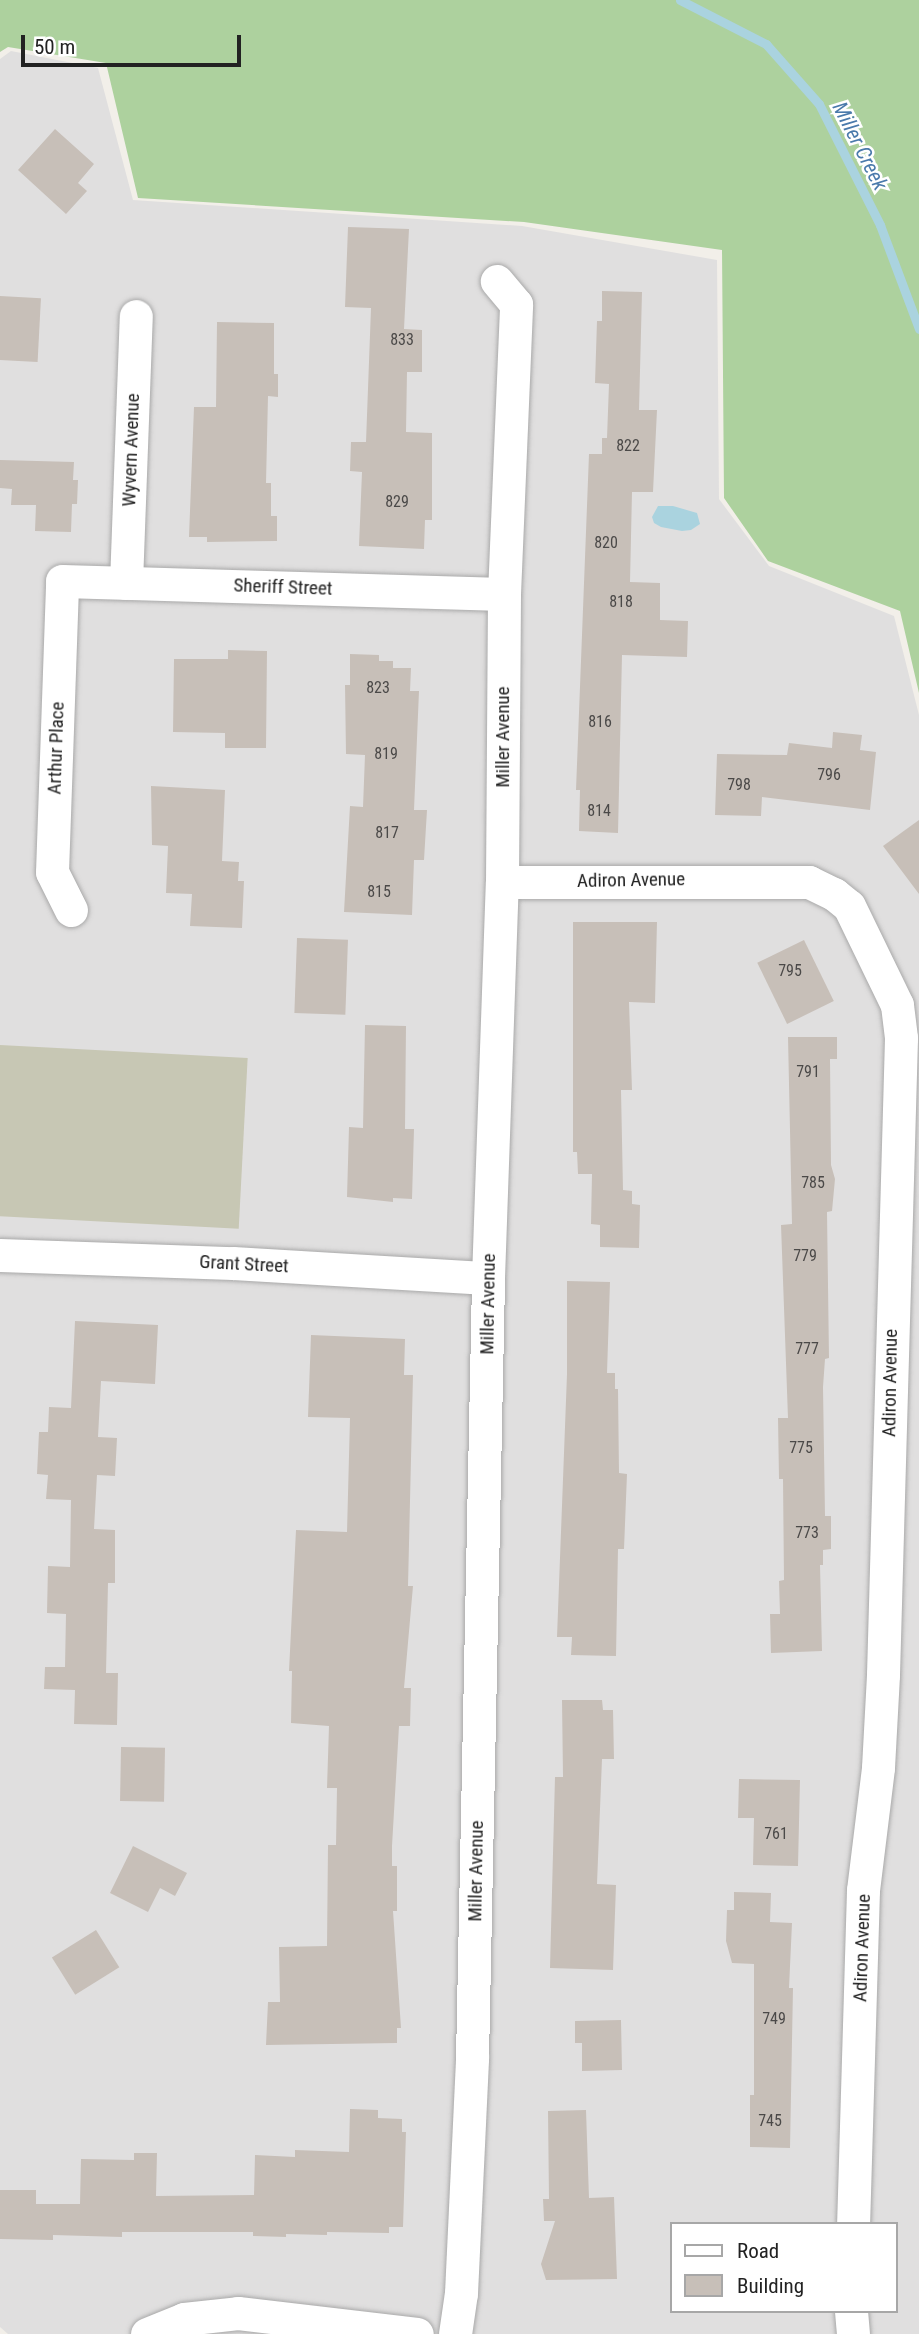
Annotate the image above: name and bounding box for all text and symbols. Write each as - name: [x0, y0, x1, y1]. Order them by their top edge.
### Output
- scale bar: [24, 21, 245, 65]
- text: 50 m: [34, 35, 75, 59]
- water label: Miller Creek: [827, 98, 893, 194]
- house number: 833: [390, 330, 414, 350]
- street label: Wyvern Avenue: [118, 393, 144, 507]
- house number: 822: [616, 436, 640, 456]
- house number: 829: [385, 492, 409, 512]
- house number: 820: [594, 533, 618, 553]
- street label: Sheriff Street: [233, 574, 333, 600]
- house number: 818: [609, 592, 633, 612]
- house number: 823: [366, 678, 390, 698]
- street label: Miller Avenue: [492, 686, 514, 788]
- street label: Arthur Place: [43, 701, 69, 795]
- house number: 816: [588, 712, 612, 732]
- house number: 819: [374, 744, 398, 764]
- house number: 796: [817, 765, 841, 785]
- house number: 798: [727, 775, 751, 795]
- house number: 814: [587, 801, 611, 821]
- house number: 817: [375, 823, 399, 843]
- street label: Adiron Avenue: [577, 868, 685, 892]
- house number: 815: [367, 882, 391, 902]
- house number: 795: [778, 961, 802, 981]
- house number: 791: [796, 1062, 820, 1082]
- house number: 785: [801, 1173, 825, 1193]
- house number: 779: [793, 1246, 817, 1266]
- street label: Grant Street: [199, 1250, 289, 1278]
- street label: Miller Avenue: [476, 1253, 500, 1355]
- street label: Adiron Avenue: [878, 1329, 902, 1437]
- house number: 777: [795, 1339, 819, 1359]
- house number: 775: [789, 1438, 813, 1458]
- house number: 773: [795, 1523, 819, 1543]
- street label: Miller Avenue: [464, 1820, 488, 1922]
- house number: 761: [764, 1824, 788, 1844]
- street label: Adiron Avenue: [849, 1894, 875, 2002]
- house number: 749: [762, 2009, 786, 2029]
- house number: 745: [758, 2111, 782, 2131]
- legend: [670, 2222, 898, 2313]
- text: Road: [737, 2239, 779, 2263]
- text: Building: [737, 2274, 804, 2298]

